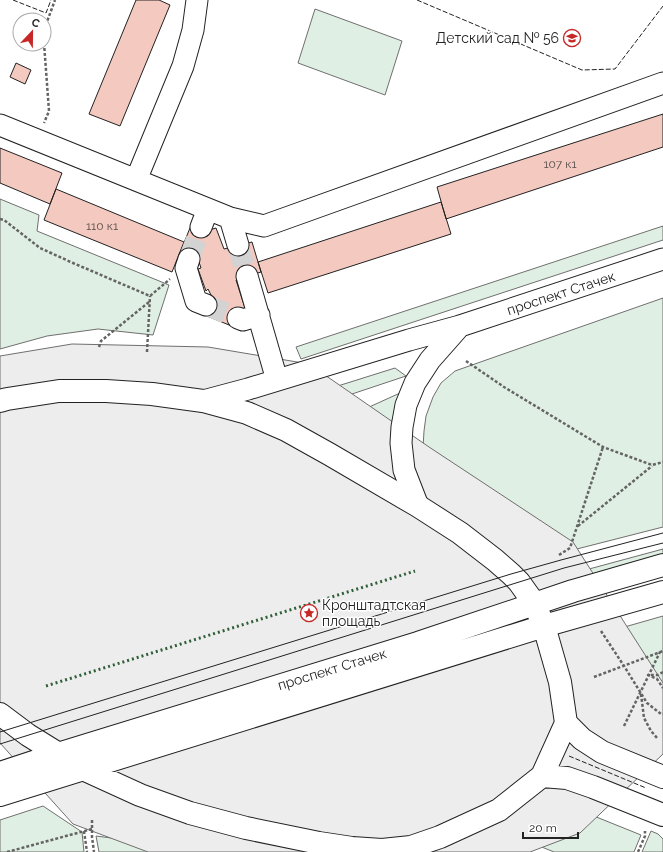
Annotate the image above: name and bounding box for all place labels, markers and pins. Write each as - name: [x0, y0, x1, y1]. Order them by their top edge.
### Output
- school or university icon: Детский сад № 56: [562, 28, 582, 48]
- place label: Детский сад № 56: [436, 30, 559, 46]
- place label: Кронштадтская площадь: [322, 597, 426, 629]
- place icon: Кронштадтская площадь: [299, 603, 319, 623]

